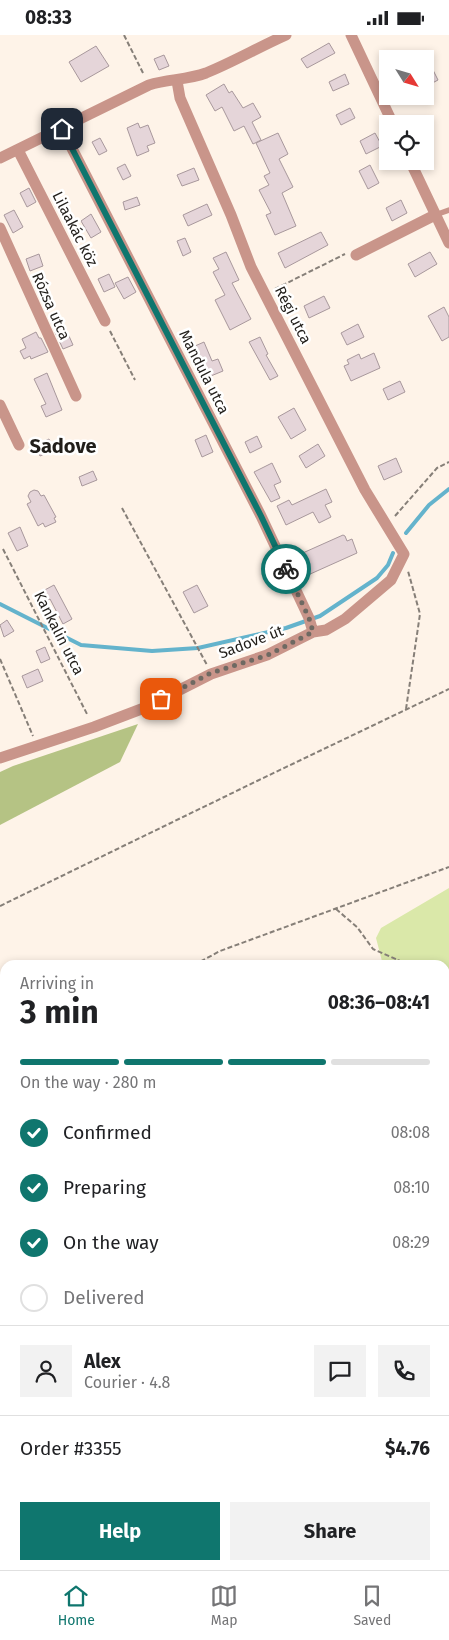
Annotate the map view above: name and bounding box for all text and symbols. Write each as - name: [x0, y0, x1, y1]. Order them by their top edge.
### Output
- text: 08:33: [25, 6, 72, 29]
- north arrow: [379, 50, 434, 105]
- map controls: [379, 50, 434, 170]
- pin: [41, 108, 83, 150]
- icon: home: [48, 115, 76, 143]
- button: locate: [379, 115, 434, 170]
- street label: Lilaakác köz: [48, 188, 102, 270]
- street label: Rózsa utca: [28, 269, 74, 343]
- street label: Régi utca: [271, 283, 315, 347]
- street label: Mandula utca: [175, 327, 233, 417]
- district label: Sadove: [29, 434, 97, 458]
- courier: [261, 544, 311, 594]
- icon: bike: [272, 555, 300, 583]
- street label: Kankalin utca: [30, 588, 88, 678]
- street label: Sadove út: [216, 621, 286, 663]
- pin: [140, 678, 182, 720]
- icon: bag: [147, 685, 175, 713]
- text: Arriving in: [20, 974, 94, 993]
- text: 08:36–08:41: [328, 991, 430, 1014]
- text: 3 min: [20, 993, 99, 1031]
- text: On the way · 280 m: [20, 1073, 156, 1092]
- icon: check: [20, 1119, 48, 1147]
- text: Confirmed: [63, 1121, 152, 1144]
- text: 08:08: [391, 1123, 430, 1142]
- icon: check: [20, 1174, 48, 1202]
- text: Preparing: [63, 1176, 146, 1199]
- text: 08:10: [393, 1178, 430, 1197]
- icon: check: [20, 1229, 48, 1257]
- text: On the way: [63, 1231, 159, 1254]
- text: 08:29: [392, 1233, 430, 1252]
- text: Delivered: [63, 1286, 145, 1309]
- button: person: [20, 1345, 72, 1397]
- button: chat: [314, 1345, 366, 1397]
- button: phone: [378, 1345, 430, 1397]
- text: Alex: [84, 1350, 121, 1373]
- text: Courier · 4.8: [84, 1373, 170, 1392]
- text: Order #3355: [20, 1437, 122, 1460]
- text: $4.76: [385, 1437, 430, 1460]
- button: Help: [20, 1502, 220, 1560]
- button: Share: [230, 1502, 430, 1560]
- tab: Home: [58, 1582, 95, 1629]
- tab: Map: [210, 1582, 238, 1629]
- tab: Saved: [353, 1582, 391, 1629]

